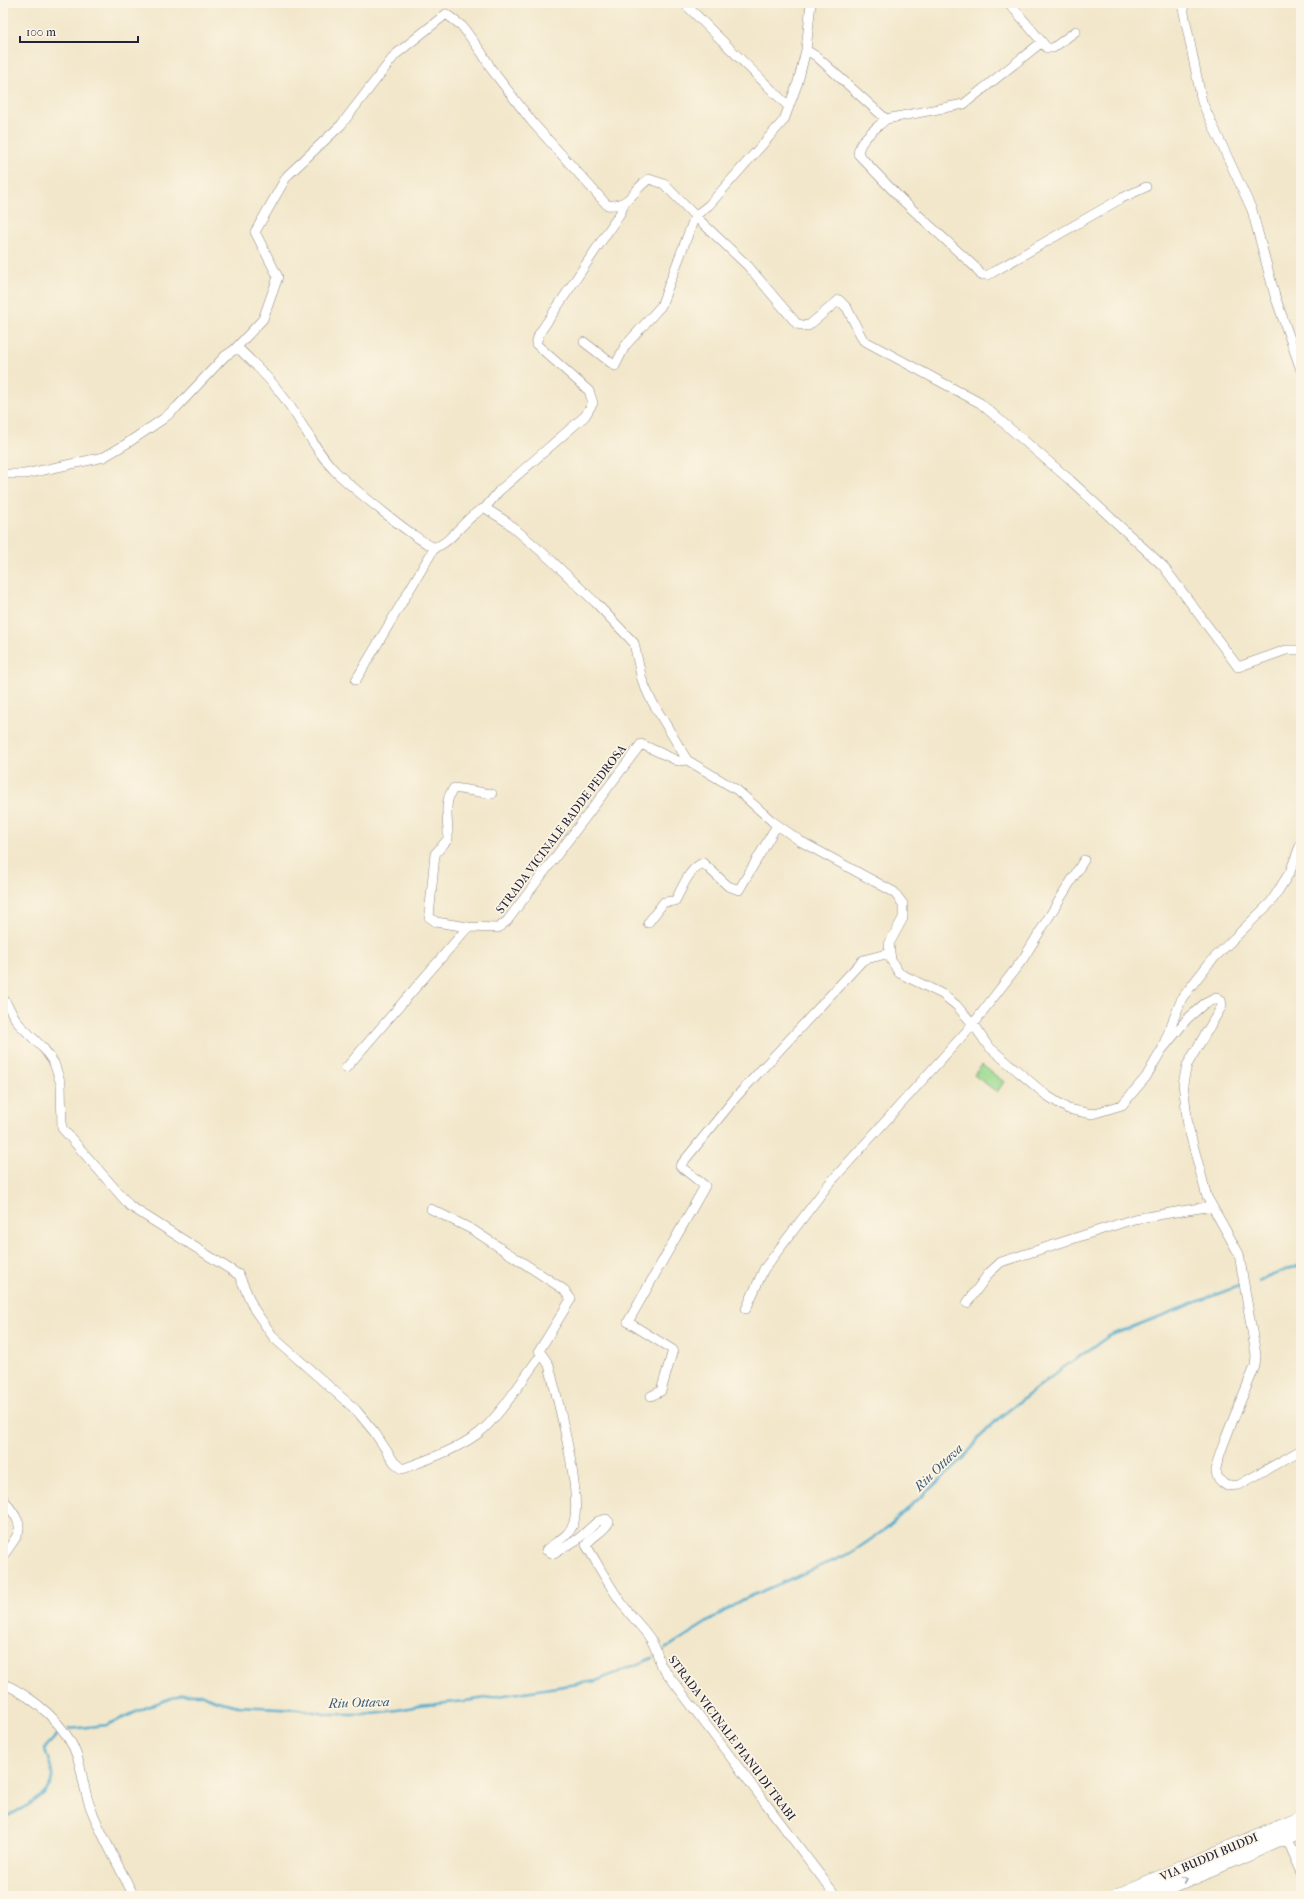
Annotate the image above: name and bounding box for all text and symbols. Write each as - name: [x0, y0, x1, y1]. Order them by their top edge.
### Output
- scale bar: [20, 18, 138, 44]
- text: 100 m: [26, 25, 56, 39]
- street label: STRADA VICINALE BADDE PEDROSA: [493, 742, 629, 916]
- water label: Riu Ottava: [910, 1441, 966, 1495]
- street label: STRADA VICINALE PIANU DI TRABI: [665, 1653, 799, 1823]
- water label: Riu Ottava: [327, 1694, 390, 1711]
- street label: VIA BUDDI BUDDI: [1157, 1830, 1260, 1884]
- one-way arrow: [1182, 1877, 1189, 1885]

